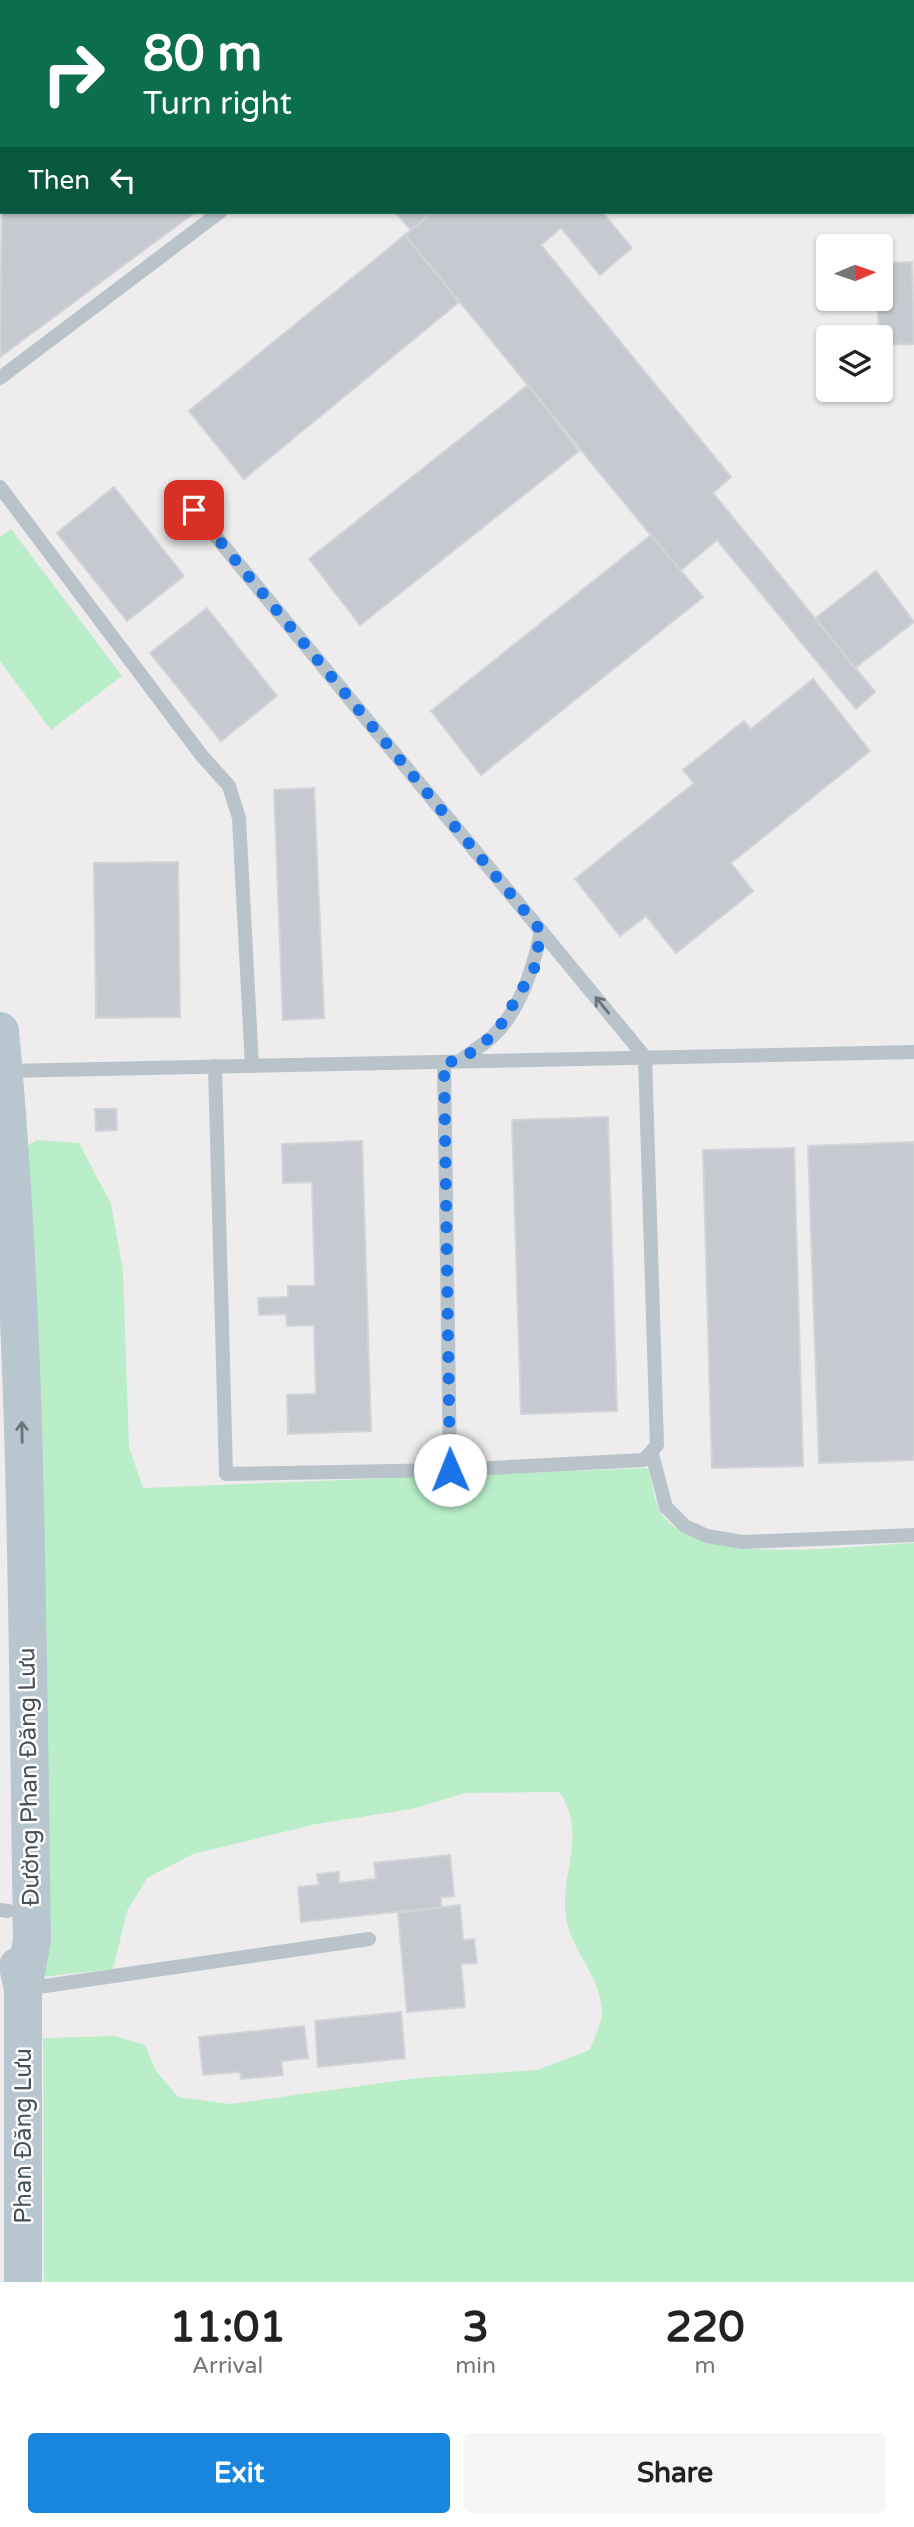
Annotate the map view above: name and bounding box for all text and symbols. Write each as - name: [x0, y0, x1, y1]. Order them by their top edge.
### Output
- text: 80 m: [143, 25, 262, 84]
- icon: right: [28, 28, 119, 119]
- text: Turn right: [143, 85, 292, 123]
- icon: left: [104, 161, 142, 199]
- text: Then: [28, 165, 90, 196]
- north arrow: [816, 234, 892, 312]
- map controls: [816, 234, 893, 402]
- button: layers: [816, 325, 893, 402]
- pin: [164, 480, 224, 540]
- icon: arrive: [175, 491, 213, 529]
- one-way arrow: [594, 996, 609, 1014]
- one-way arrow: [15, 1421, 29, 1444]
- position arrow: [413, 1433, 487, 1507]
- street label: Đường Phan Đăng Lưu: [12, 1647, 46, 1907]
- street label: Phan Đăng Lưu: [9, 2048, 38, 2224]
- text: 11:01: [169, 2302, 286, 2353]
- text: 3: [462, 2302, 489, 2353]
- text: 220: [665, 2302, 745, 2353]
- text: Arrival: [192, 2352, 263, 2380]
- text: min: [455, 2352, 496, 2380]
- text: m: [694, 2352, 716, 2380]
- button: Exit: [28, 2433, 450, 2513]
- button: Share: [464, 2433, 886, 2513]

